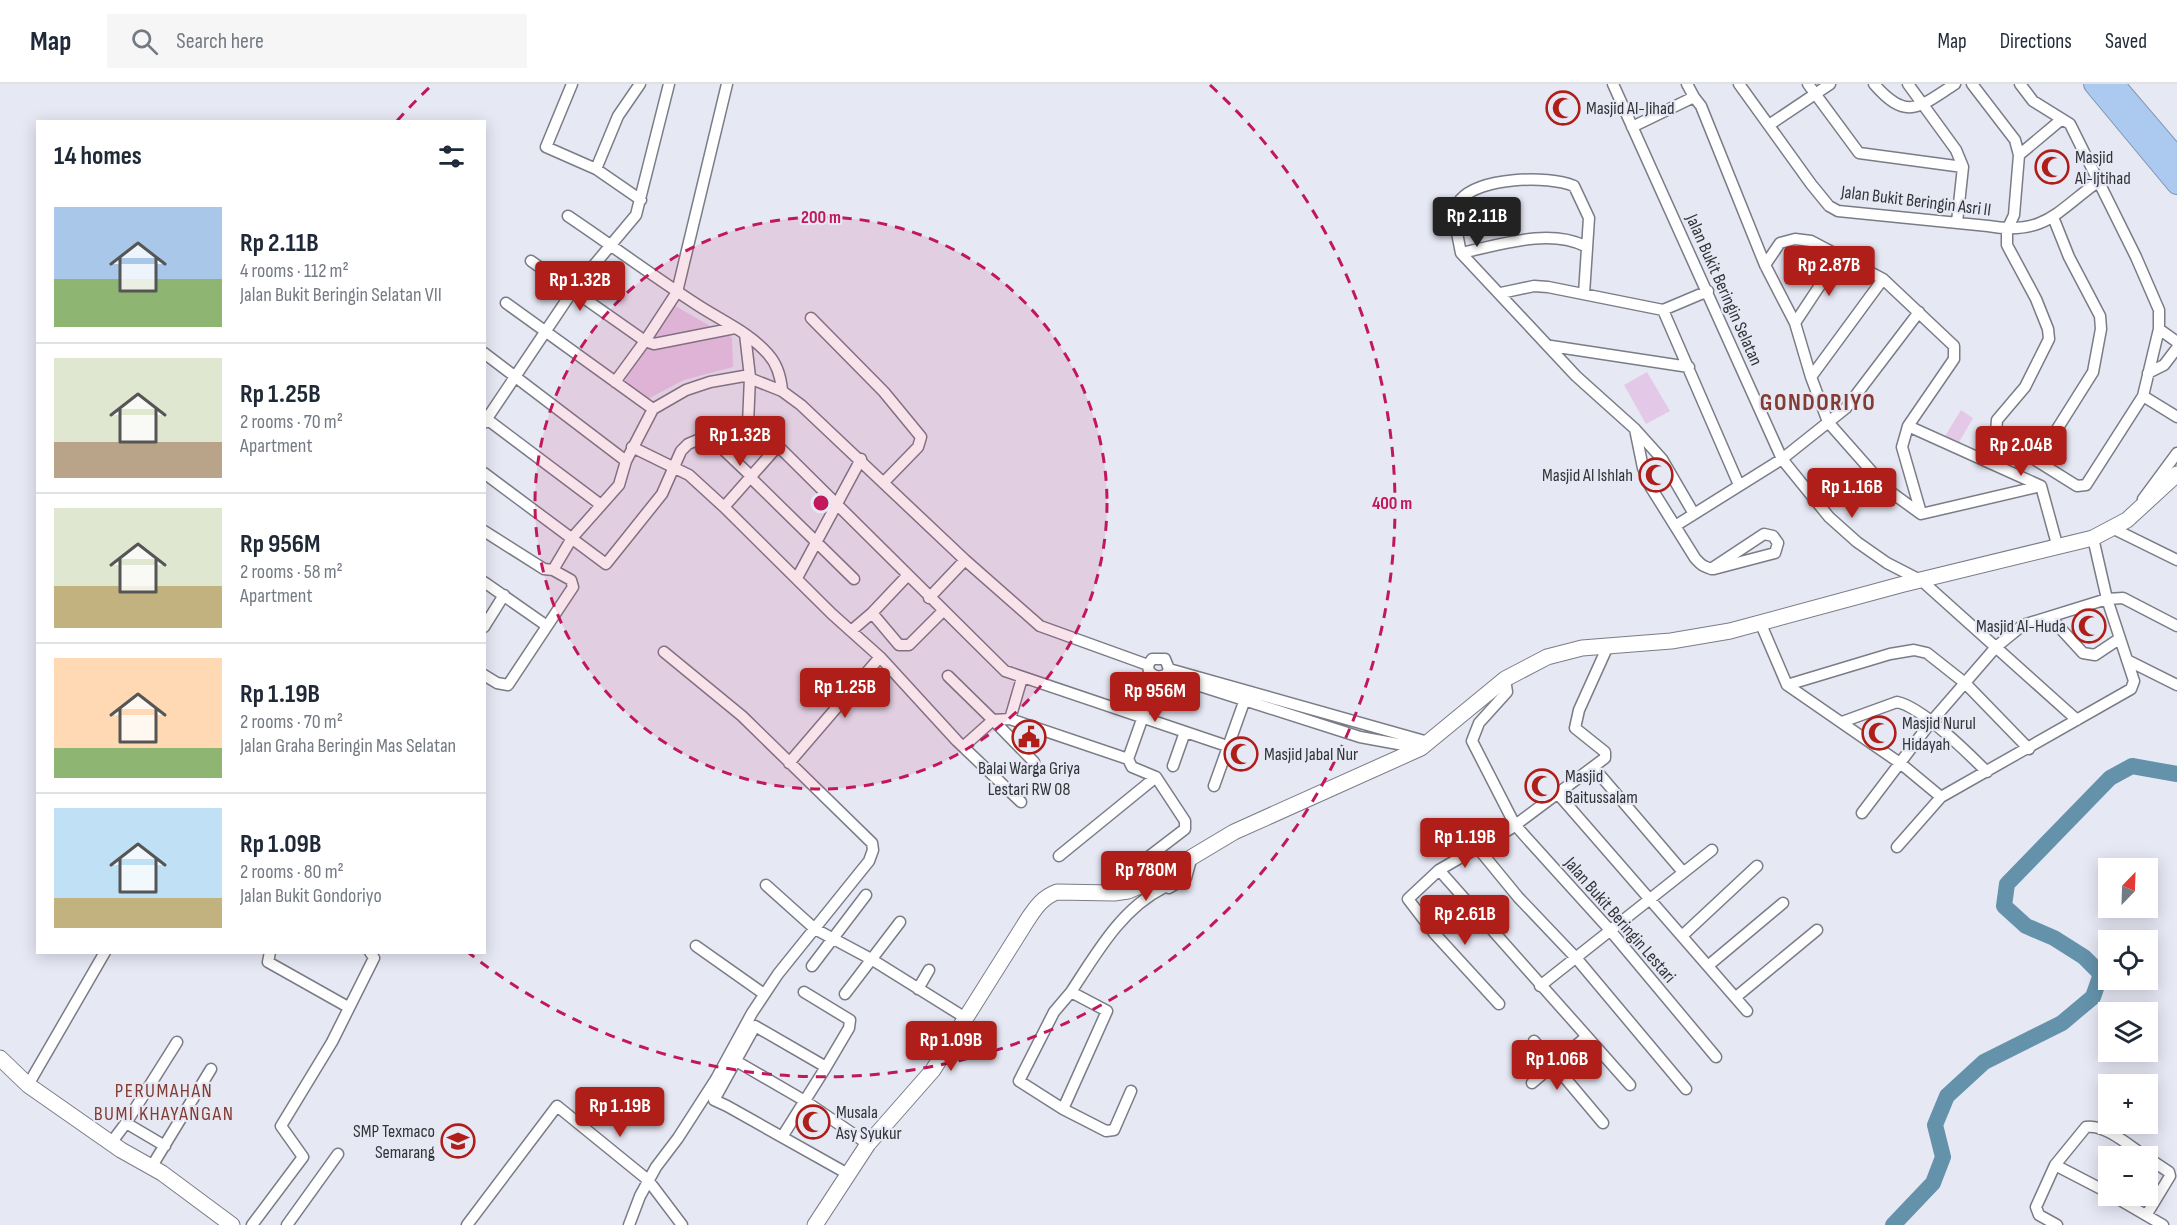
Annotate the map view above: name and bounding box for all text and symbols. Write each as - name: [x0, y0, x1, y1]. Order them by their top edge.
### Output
- search box: [107, 14, 527, 68]
- text: Map: [30, 25, 71, 58]
- icon: search: [128, 25, 161, 58]
- text: Search here: [176, 28, 264, 55]
- text: Map: [1937, 29, 1967, 54]
- text: Directions: [2000, 29, 2072, 54]
- text: Saved: [2105, 29, 2147, 54]
- mosque icon: Masjid Al-Jihad: [1545, 90, 1581, 126]
- place label: Masjid Al-Jihad: [1586, 98, 1674, 119]
- icon: filters: [435, 140, 468, 173]
- text: 14 homes: [54, 141, 142, 172]
- place label: Masjid Al-Ijtihad: [2074, 147, 2131, 189]
- mosque icon: Masjid Al-Ijtihad: [2034, 149, 2070, 185]
- street label: Jalan Bukit Beringin Asri II: [1839, 181, 1992, 221]
- pin: Rp 2.11B: [1415, 197, 1539, 248]
- text: Rp 2.11B: [1447, 204, 1507, 228]
- text: 200 m: [801, 207, 841, 228]
- street label: Jalan Bukit Beringin Selatan: [1681, 210, 1767, 369]
- text: Rp 2.11B: [240, 228, 319, 259]
- icon: home: [102, 231, 174, 303]
- pin: Rp 2.87B: [1767, 246, 1891, 297]
- text: Rp 2.87B: [1798, 253, 1860, 277]
- text: 4 rooms · 112 m²: [240, 259, 349, 283]
- pin: Rp 1.32B: [518, 261, 642, 312]
- text: Rp 1.32B: [549, 268, 611, 292]
- text: Jalan Bukit Beringin Selatan VII: [240, 283, 442, 307]
- text: Rp 1.25B: [240, 379, 321, 410]
- icon: home: [102, 382, 174, 454]
- district label: GONDORIYO: [1760, 388, 1876, 417]
- text: 2 rooms · 70 m²: [240, 410, 343, 434]
- pin: Rp 1.32B: [678, 416, 802, 467]
- text: Rp 1.32B: [709, 423, 771, 447]
- pin: Rp 2.04B: [1959, 426, 2083, 477]
- text: Rp 2.04B: [1990, 433, 2052, 457]
- text: Apartment: [240, 434, 313, 458]
- mosque icon: Masjid Al Ishlah: [1638, 457, 1674, 493]
- place label: Masjid Al Ishlah: [1542, 465, 1633, 486]
- pin: Rp 1.16B: [1790, 468, 1914, 519]
- text: Rp 1.16B: [1821, 475, 1883, 499]
- centre of rings: [811, 493, 831, 513]
- text: 400 m: [1372, 493, 1412, 514]
- text: Rp 956M: [240, 529, 321, 560]
- icon: home: [102, 532, 174, 604]
- text: 2 rooms · 58 m²: [240, 560, 343, 584]
- text: Apartment: [240, 584, 313, 608]
- mosque icon: Masjid Al-Huda: [2071, 608, 2107, 644]
- place label: Masjid Al-Huda: [1976, 616, 2066, 637]
- pin: Rp 1.25B: [783, 668, 907, 719]
- pin: Rp 956M: [1100, 672, 1210, 723]
- text: Rp 1.25B: [814, 675, 876, 699]
- text: Rp 1.19B: [240, 679, 320, 710]
- text: Rp 956M: [1124, 679, 1186, 703]
- icon: home: [102, 682, 174, 754]
- text: 2 rooms · 70 m²: [240, 710, 343, 734]
- place label: Masjid Nurul Hidayah: [1902, 713, 1976, 755]
- mosque icon: Masjid Nurul Hidayah: [1861, 715, 1897, 751]
- public building icon: Balai Warga Griya Lestari RW 08: [1011, 719, 1047, 755]
- text: Jalan Graha Beringin Mas Selatan: [240, 734, 456, 758]
- mosque icon: Masjid Jabal Nur: [1223, 736, 1259, 772]
- place label: Masjid Jabal Nur: [1264, 744, 1358, 765]
- place label: Balai Warga Griya Lestari RW 08: [978, 758, 1080, 800]
- place label: Masjid Baitussalam: [1565, 766, 1638, 808]
- mosque icon: Masjid Baitussalam: [1524, 768, 1560, 804]
- pin: Rp 1.19B: [1403, 818, 1527, 869]
- text: Rp 1.19B: [1434, 825, 1496, 849]
- text: Rp 1.09B: [240, 829, 321, 860]
- icon: home: [102, 832, 174, 904]
- pin: Rp 780M: [1091, 851, 1201, 902]
- street label: Jalan Bukit Beringin Lestari: [1559, 852, 1680, 987]
- text: Rp 780M: [1115, 858, 1177, 882]
- north arrow: [2098, 858, 2158, 918]
- map controls: [2098, 858, 2158, 1206]
- text: 2 rooms · 80 m²: [240, 860, 344, 884]
- text: Jalan Bukit Gondoriyo: [240, 884, 382, 908]
- pin: Rp 2.61B: [1403, 895, 1527, 946]
- text: Rp 2.61B: [1434, 902, 1496, 926]
- button: locate: [2098, 930, 2158, 990]
- button: layers: [2098, 1002, 2158, 1062]
- pin: Rp 1.09B: [889, 1021, 1013, 1072]
- text: Rp 1.09B: [920, 1028, 982, 1052]
- pin: Rp 1.06B: [1495, 1040, 1619, 1091]
- text: Rp 1.06B: [1526, 1047, 1588, 1071]
- button: +: [2098, 1074, 2158, 1134]
- district label: PERUMAHAN BUMI KHAYANGAN: [94, 1079, 234, 1126]
- pin: Rp 1.19B: [558, 1087, 682, 1138]
- text: Rp 1.19B: [589, 1094, 651, 1118]
- place label: Musala Asy Syukur: [835, 1102, 902, 1144]
- mosque icon: Musala Asy Syukur: [795, 1104, 831, 1140]
- place label: SMP Texmaco Semarang: [353, 1121, 435, 1163]
- school or university icon: SMP Texmaco Semarang: [440, 1123, 476, 1159]
- button: −: [2098, 1146, 2158, 1206]

